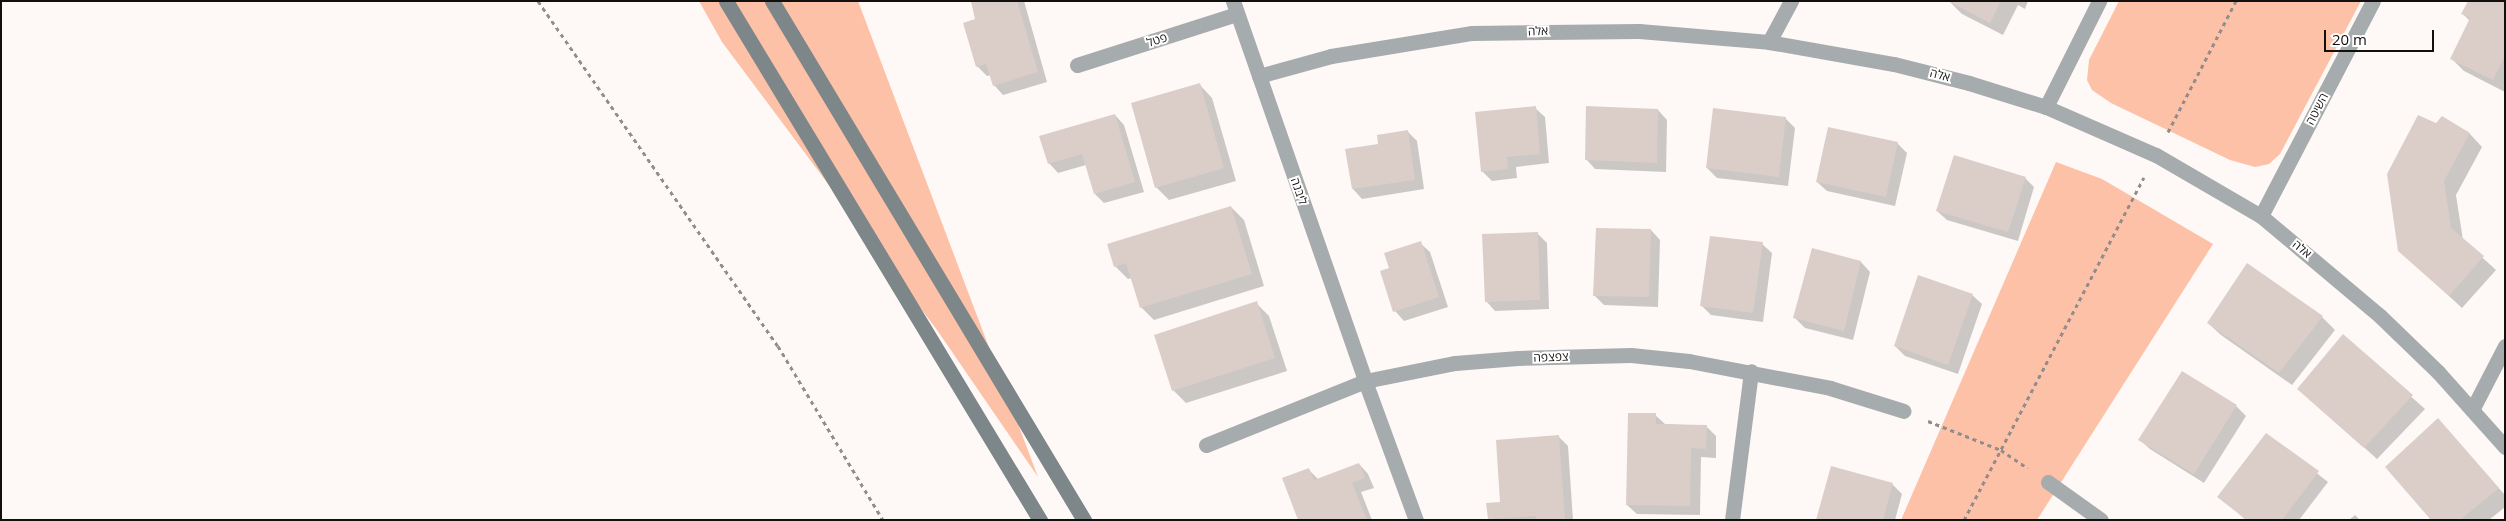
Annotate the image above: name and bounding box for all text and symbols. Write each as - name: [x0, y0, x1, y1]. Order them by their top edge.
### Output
- scale bar: [2326, 20, 2436, 52]
- street label: אלה: [1528, 23, 1548, 39]
- text: 20 m: [2332, 29, 2367, 49]
- street label: פטל: [1145, 30, 1169, 50]
- street label: אלה: [1928, 66, 1952, 84]
- street label: השיטה: [2303, 91, 2331, 127]
- street label: ליבנה: [1288, 176, 1310, 206]
- street label: אלה: [2290, 237, 2314, 261]
- street label: צפצפה: [1533, 349, 1569, 365]

